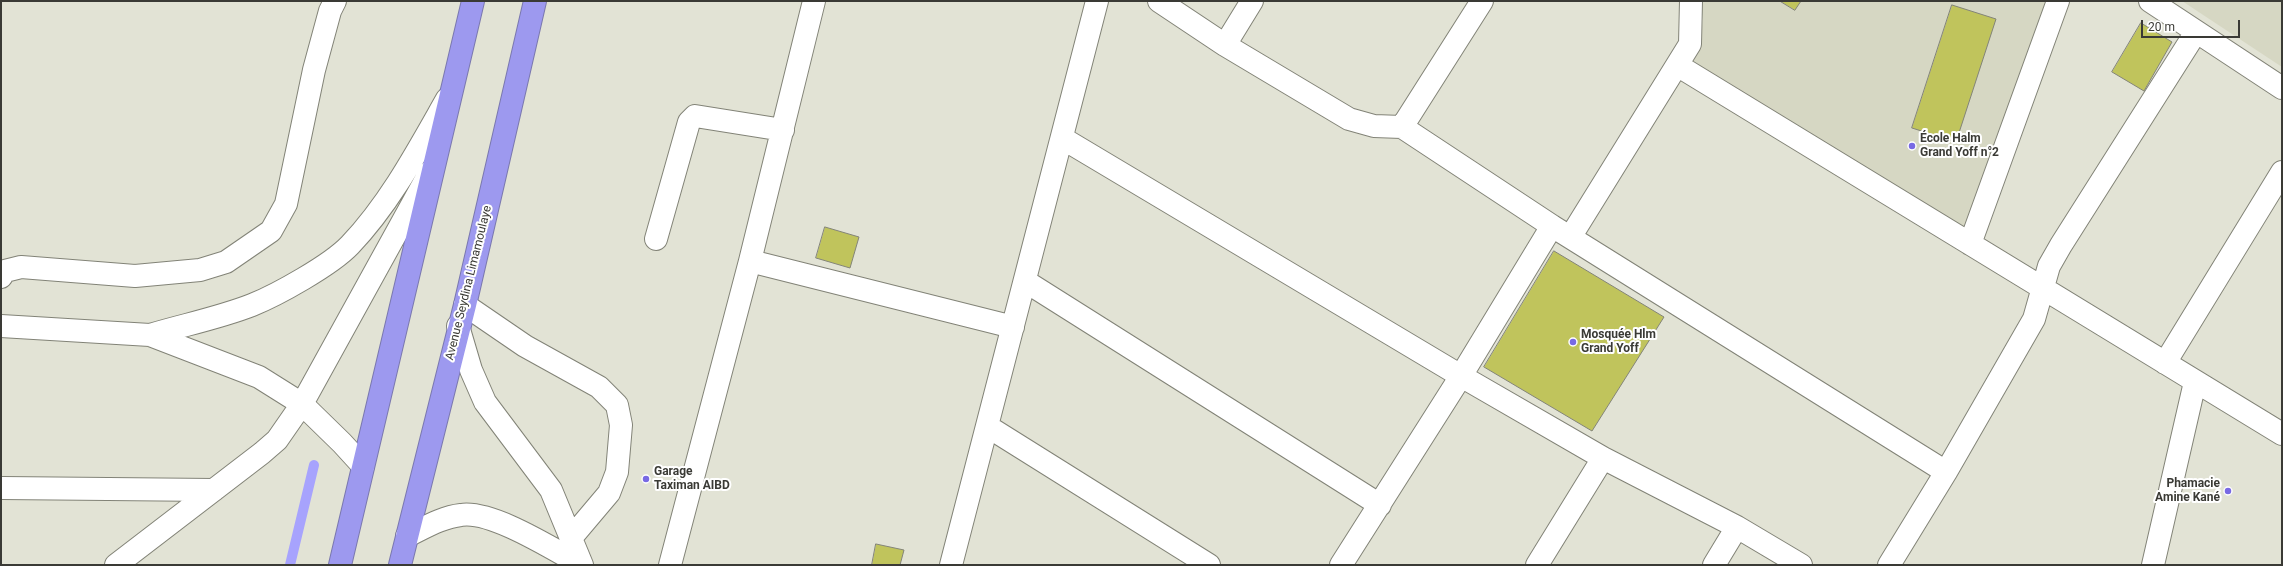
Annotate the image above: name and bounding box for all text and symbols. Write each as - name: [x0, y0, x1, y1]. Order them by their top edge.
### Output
- scale bar: [2143, 12, 2242, 38]
- text: 20 m: [2148, 20, 2175, 34]
- place label: École Halm Grand Yoff n°2: [1920, 132, 1999, 160]
- marker: École Halm Grand Yoff n°2: [1907, 141, 1917, 151]
- street label: Avenue Seydina Limamoulaye: [443, 204, 495, 362]
- place label: Mosquée Hlm Grand Yoff: [1581, 328, 1656, 356]
- marker: Mosquée Hlm Grand Yoff: [1568, 337, 1578, 347]
- place label: Garage Taximan AIBD: [654, 465, 730, 493]
- marker: Garage Taximan AIBD: [641, 474, 651, 484]
- place label: Phamacie Amine Kané: [2155, 477, 2220, 505]
- marker: Phamacie Amine Kané: [2223, 486, 2233, 496]

